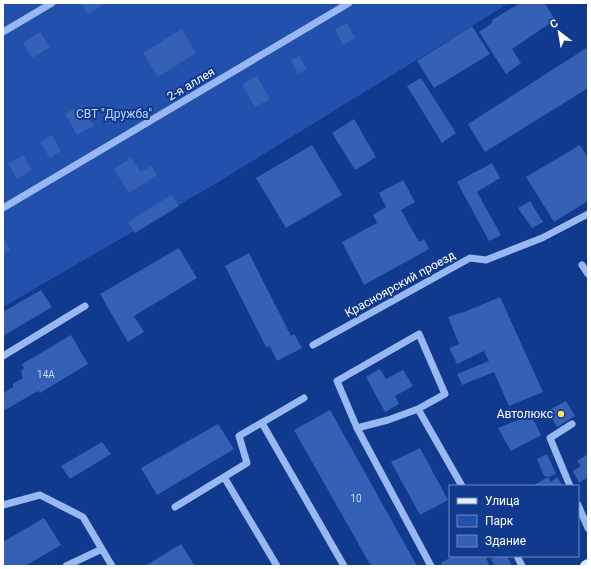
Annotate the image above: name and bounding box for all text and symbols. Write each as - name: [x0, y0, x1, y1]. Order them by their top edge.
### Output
- north arrow: [539, 12, 579, 52]
- text: С: [548, 16, 561, 31]
- street label: 2-я аллея: [165, 64, 217, 104]
- park label: СВТ "Дружба": [76, 107, 152, 121]
- street label: Красноярский проезд: [342, 248, 458, 320]
- house number: 14А: [37, 369, 55, 380]
- place label: Автолюкс: [497, 407, 553, 421]
- marker: Автолюкс: [556, 409, 566, 419]
- legend: [449, 485, 579, 557]
- house number: 10: [350, 493, 362, 504]
- text: Улица: [485, 494, 520, 508]
- text: Парк: [485, 514, 514, 528]
- text: Здание: [485, 534, 526, 548]

